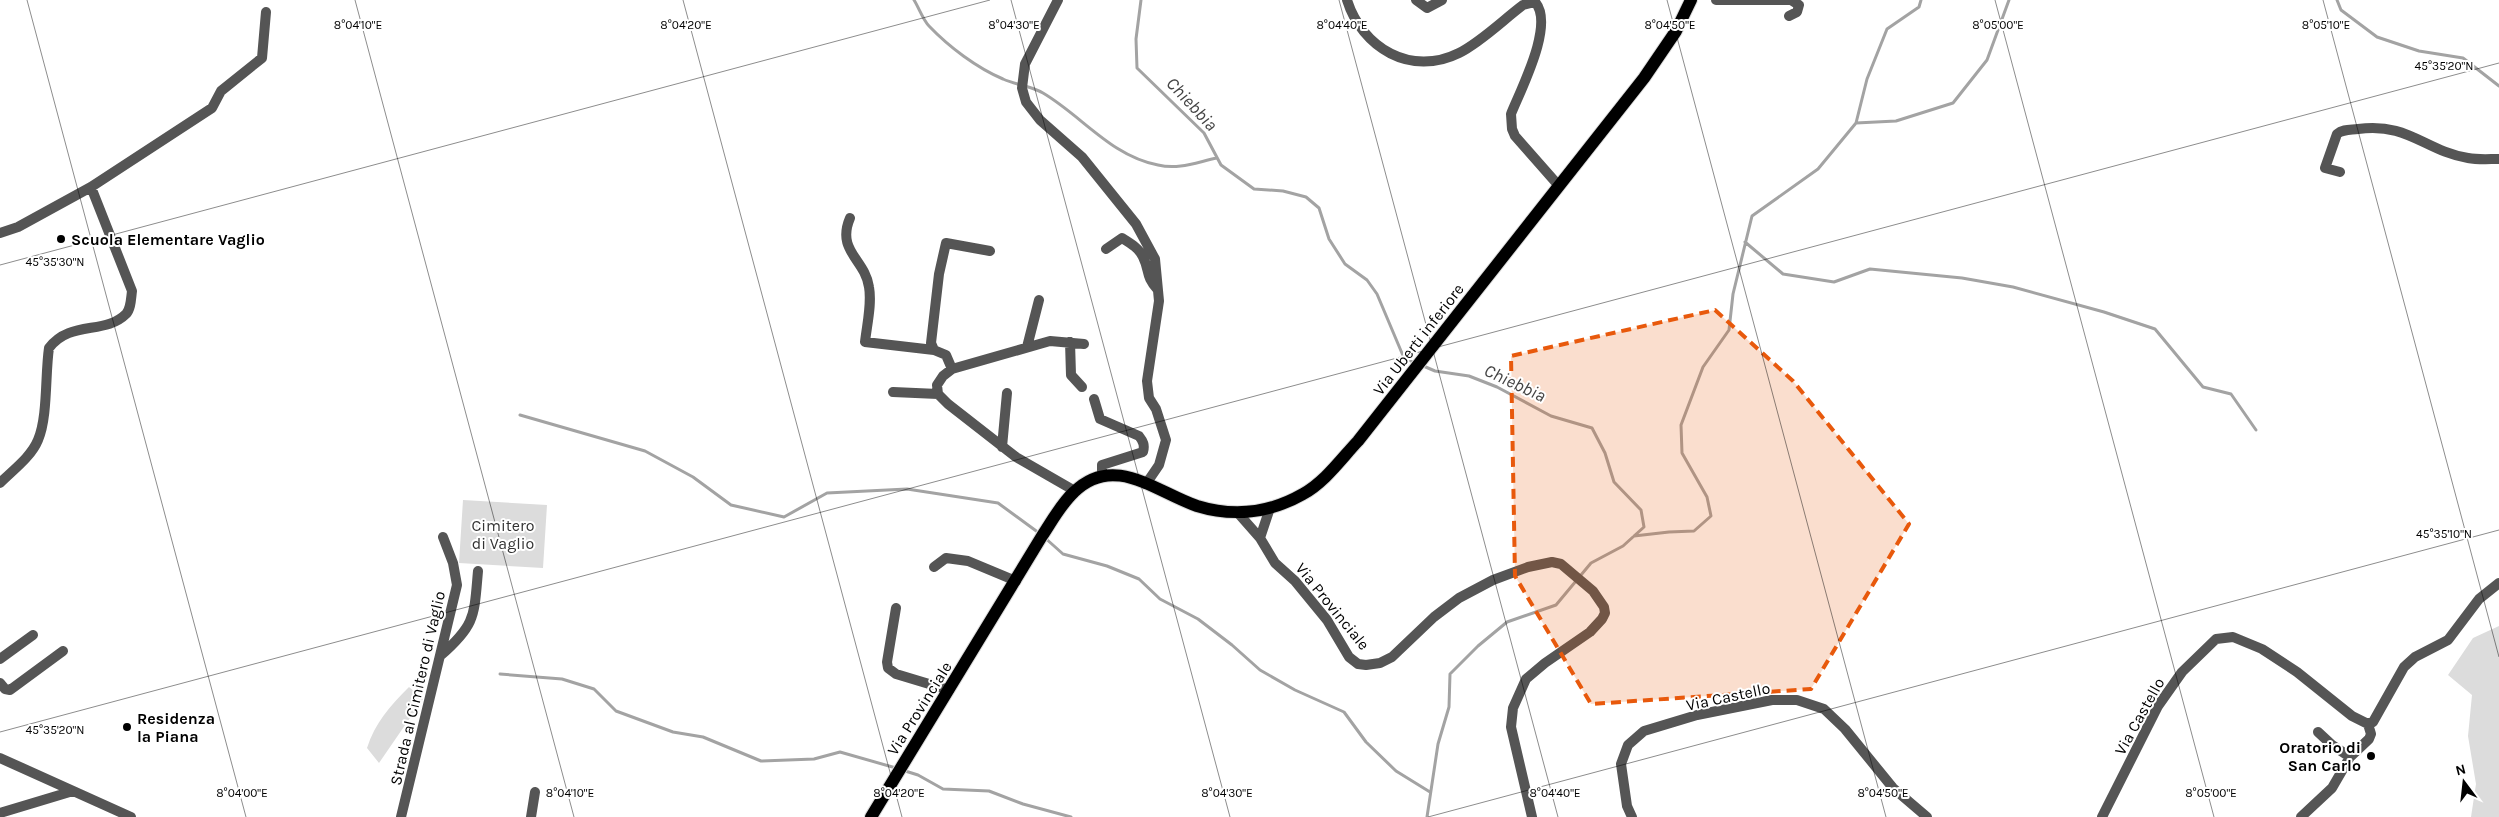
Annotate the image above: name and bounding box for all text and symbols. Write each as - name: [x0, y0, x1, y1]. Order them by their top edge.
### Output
- text: 8°04'10"E: [334, 18, 382, 32]
- text: 8°04'20"E: [660, 18, 712, 32]
- text: 8°04'30"E: [988, 18, 1040, 32]
- text: 8°04'40"E: [1316, 18, 1368, 32]
- text: 8°04'50"E: [1644, 18, 1696, 32]
- text: 8°05'00"E: [1972, 18, 2024, 32]
- text: 8°05'10"E: [2302, 18, 2350, 32]
- text: 45°35'20"N: [2415, 59, 2474, 73]
- water label: Chiebbia: [1162, 72, 1222, 136]
- place label: Scuola Elementare Vaglio: [71, 230, 265, 249]
- marker: Scuola Elementare Vaglio: [55, 233, 67, 245]
- text: 45°35'30"N: [25, 255, 85, 269]
- street label: Via Uberti inferiore: [1369, 280, 1468, 399]
- water label: Chiebbia: [1481, 359, 1549, 407]
- park label: Cimitero di Vaglio: [471, 516, 535, 553]
- text: 45°35'10"N: [2416, 527, 2472, 541]
- street label: Via Provinciale: [1292, 559, 1374, 654]
- street label: Strada al Cimitero di Vaglio: [386, 589, 449, 787]
- street label: Via Provinciale: [883, 658, 956, 759]
- street label: Via Castello: [2110, 674, 2168, 758]
- street label: Via Castello: [1684, 678, 1772, 715]
- place label: Residenza la Piana: [137, 709, 215, 746]
- marker: Residenza la Piana: [121, 721, 133, 733]
- text: 45°35'20"N: [26, 723, 85, 737]
- place label: Oratorio di San Carlo: [2279, 738, 2361, 775]
- marker: Oratorio di San Carlo: [2365, 750, 2377, 762]
- north arrow: [2439, 757, 2489, 807]
- text: N: [2454, 760, 2468, 779]
- text: 8°04'00"E: [216, 786, 268, 800]
- text: 8°04'10"E: [546, 786, 594, 800]
- text: 8°04'20"E: [873, 786, 925, 800]
- text: 8°04'30"E: [1201, 786, 1253, 800]
- text: 8°04'40"E: [1529, 786, 1581, 800]
- text: 8°04'50"E: [1857, 786, 1909, 800]
- text: 8°05'00"E: [2185, 786, 2237, 800]

